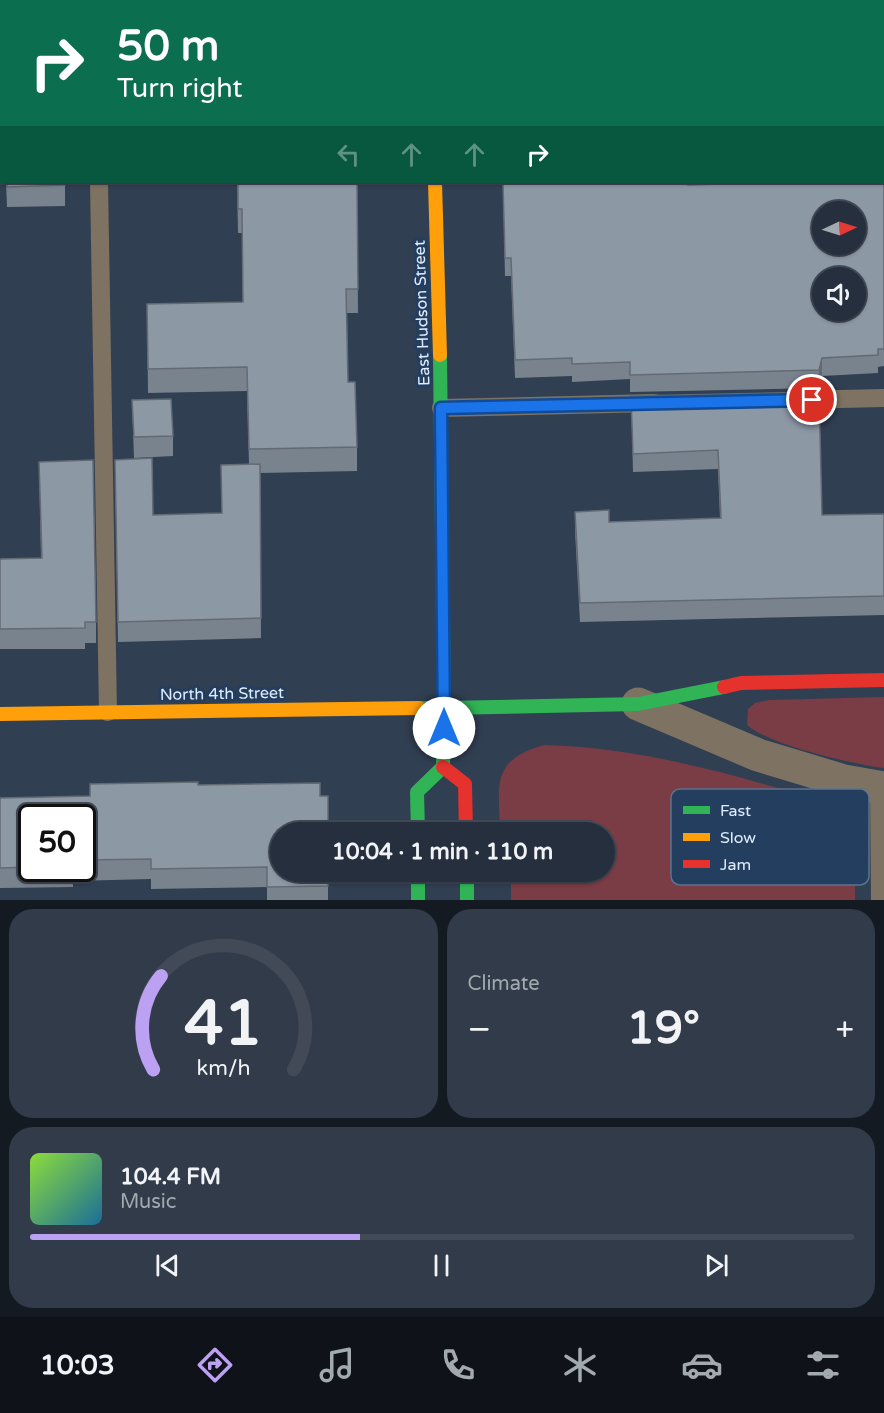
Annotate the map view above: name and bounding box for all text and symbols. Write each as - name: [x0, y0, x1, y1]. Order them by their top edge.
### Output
- text: 50 m: [117, 21, 219, 72]
- icon: right: [18, 24, 96, 102]
- text: Turn right: [117, 72, 243, 105]
- icon: left: [332, 138, 365, 171]
- icon: ahead: [395, 138, 428, 171]
- icon: ahead: [458, 138, 491, 171]
- icon: right: [521, 138, 554, 171]
- north arrow: [812, 201, 866, 255]
- map controls: [812, 201, 866, 321]
- street label: East Hudson Street: [409, 240, 435, 386]
- button: sound: [812, 267, 866, 321]
- pin: [786, 374, 837, 425]
- icon: arrive: [795, 383, 828, 416]
- street label: North 4th Street: [160, 683, 284, 705]
- position arrow: [412, 696, 476, 760]
- legend: [671, 789, 869, 885]
- text: Fast: [720, 801, 751, 821]
- speed limit sign: 50: [18, 804, 96, 882]
- text: Slow: [720, 828, 756, 848]
- text: 10:04 · 1 min · 110 m: [332, 839, 553, 865]
- text: Jam: [720, 855, 751, 875]
- text: Climate: [468, 972, 540, 996]
- text: 41: [184, 987, 262, 1062]
- text: 19°: [626, 1002, 700, 1056]
- text: −: [468, 1010, 491, 1049]
- text: +: [835, 1010, 854, 1049]
- text: km/h: [196, 1056, 250, 1082]
- text: 104.4 FM: [120, 1164, 221, 1190]
- text: Music: [120, 1190, 176, 1214]
- icon: previous: [151, 1249, 184, 1282]
- icon: pause: [425, 1249, 458, 1282]
- icon: next: [700, 1249, 733, 1282]
- icon: directions: [194, 1344, 236, 1386]
- icon: music: [316, 1344, 358, 1386]
- icon: phone: [437, 1344, 479, 1386]
- icon: climate: [559, 1344, 601, 1386]
- icon: car: [681, 1344, 723, 1386]
- icon: filters: [802, 1344, 844, 1386]
- text: 10:03: [40, 1349, 115, 1382]

